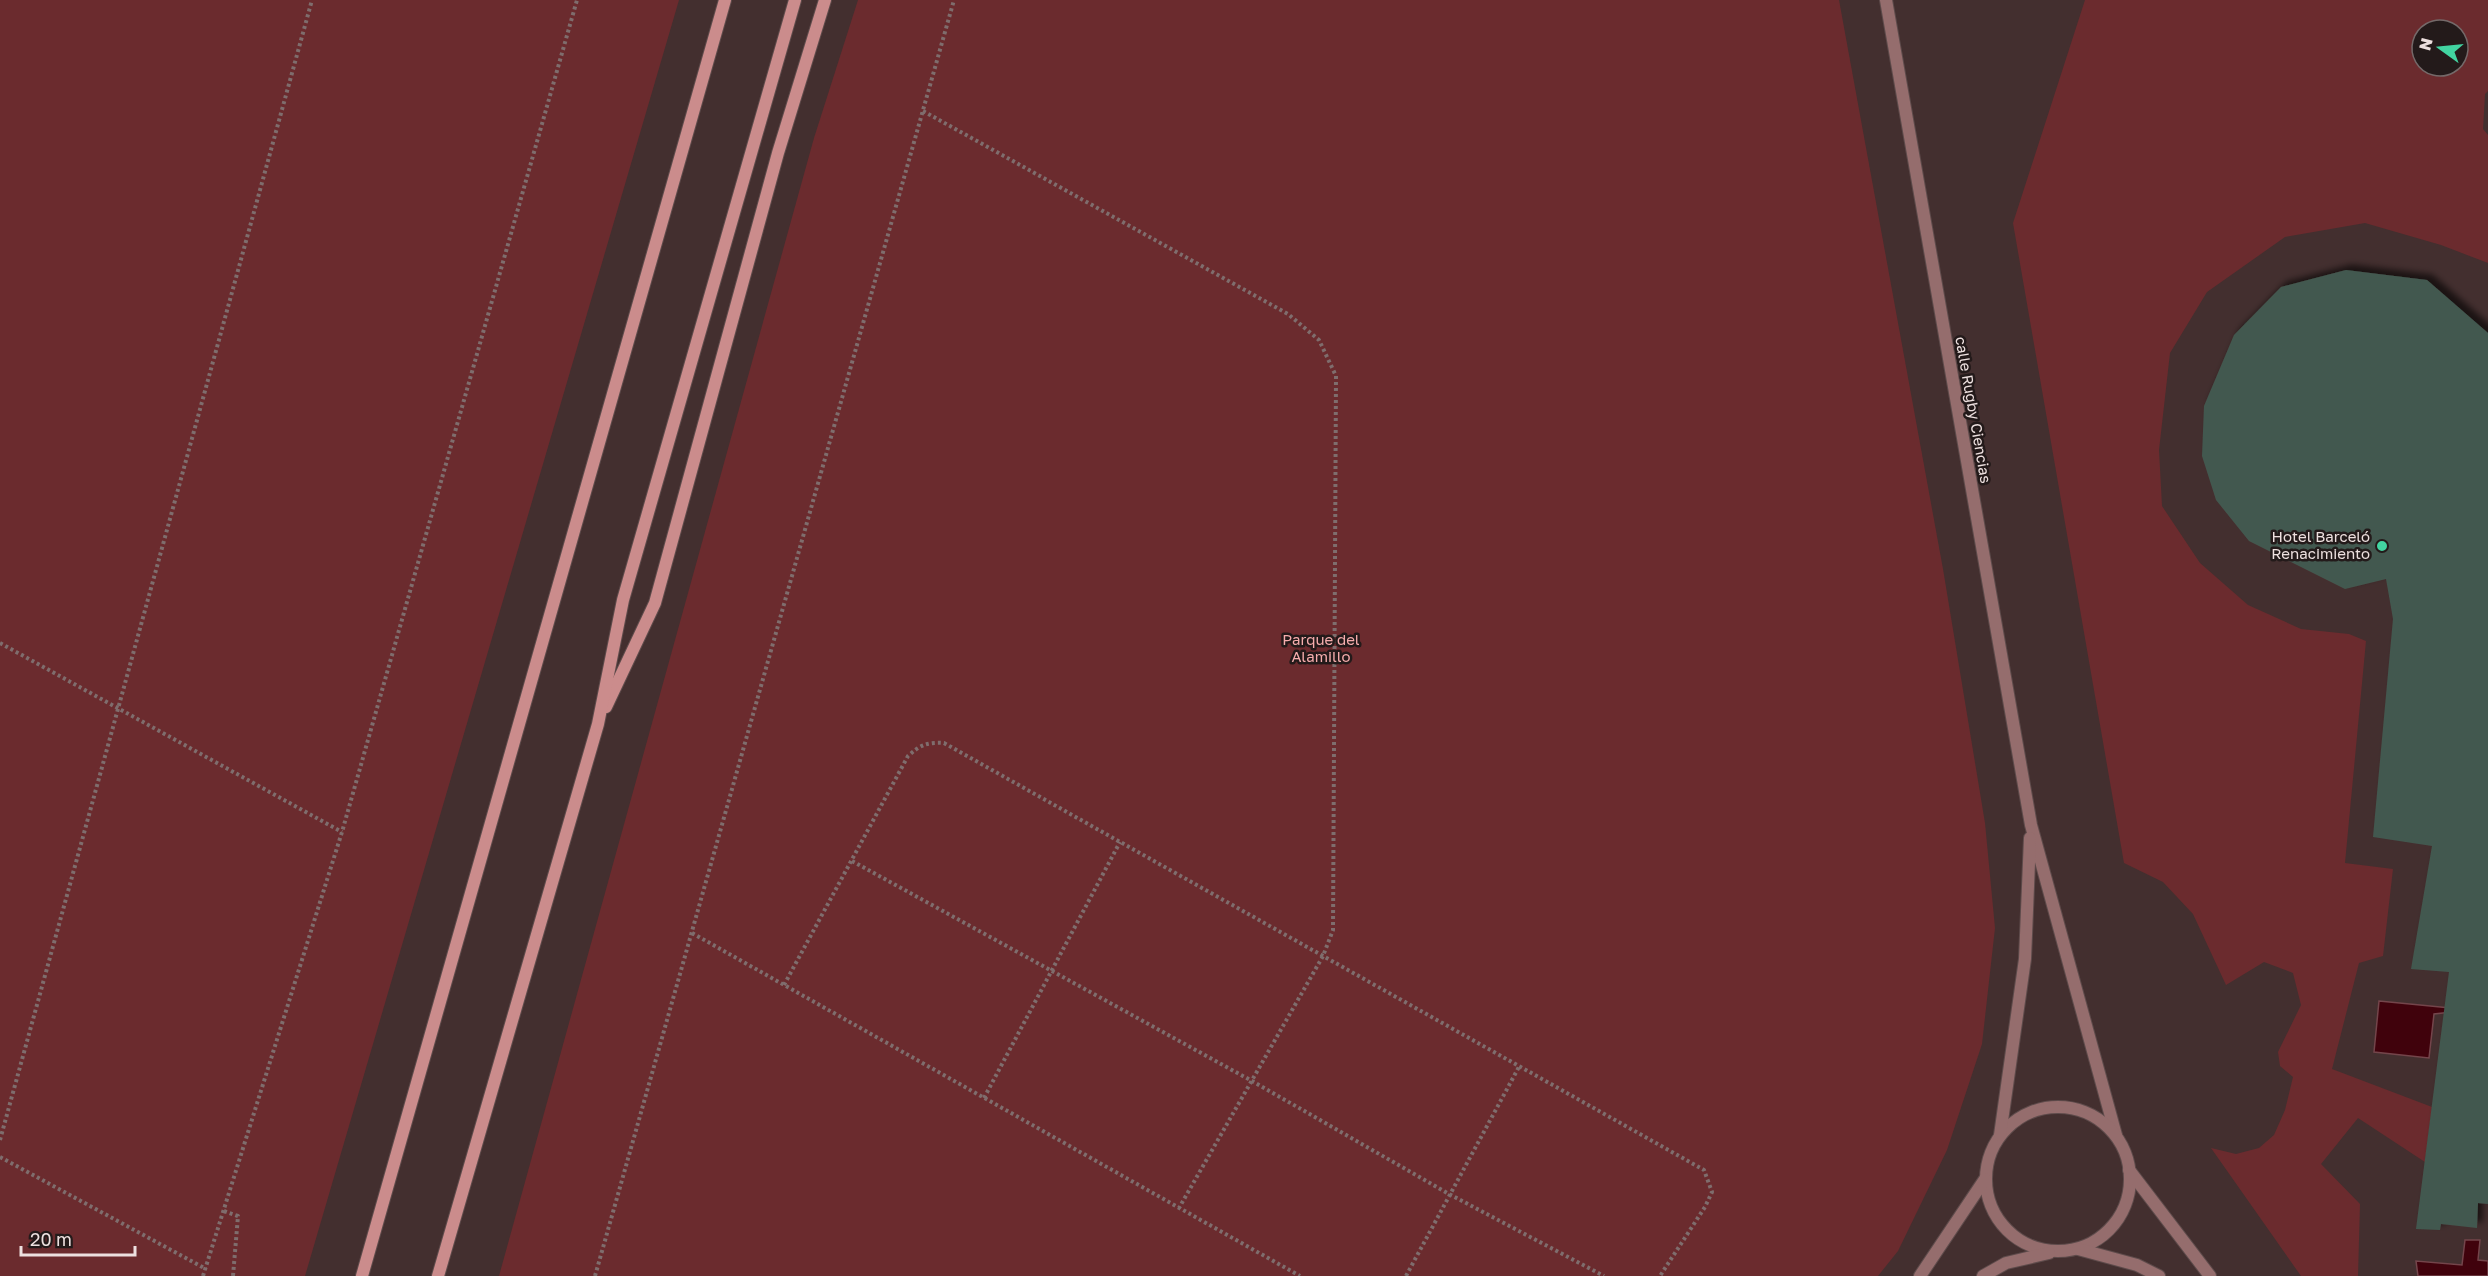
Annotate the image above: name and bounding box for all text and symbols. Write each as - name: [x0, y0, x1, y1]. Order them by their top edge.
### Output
- north arrow: [2410, 18, 2470, 78]
- text: N: [2414, 36, 2437, 53]
- street label: calle Rugby Ciencias: [1952, 335, 1996, 485]
- place label: Hotel Barceló Renacimiento: [2271, 527, 2370, 562]
- marker: Hotel Barceló Renacimiento: [2375, 539, 2389, 553]
- park label: Parque del Alamillo: [1282, 630, 1360, 665]
- scale bar: [21, 1219, 135, 1257]
- text: 20 m: [30, 1228, 72, 1250]

